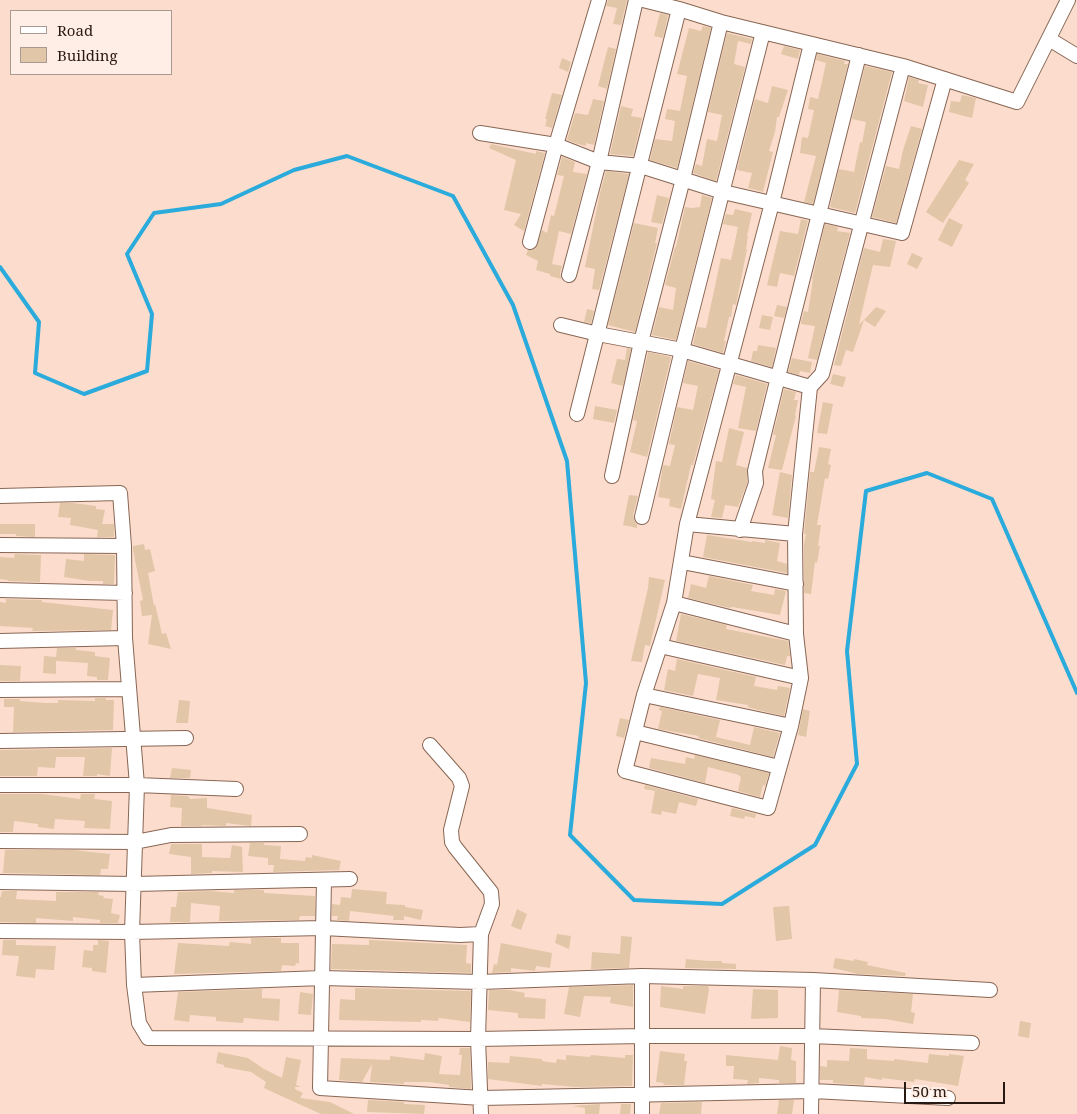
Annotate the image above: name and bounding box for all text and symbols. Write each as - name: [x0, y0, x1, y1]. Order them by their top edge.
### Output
- legend: [10, 10, 172, 75]
- text: Road: [57, 20, 93, 40]
- text: Building: [57, 45, 118, 65]
- scale bar: [907, 1072, 1008, 1104]
- text: 50 m: [912, 1081, 947, 1101]

